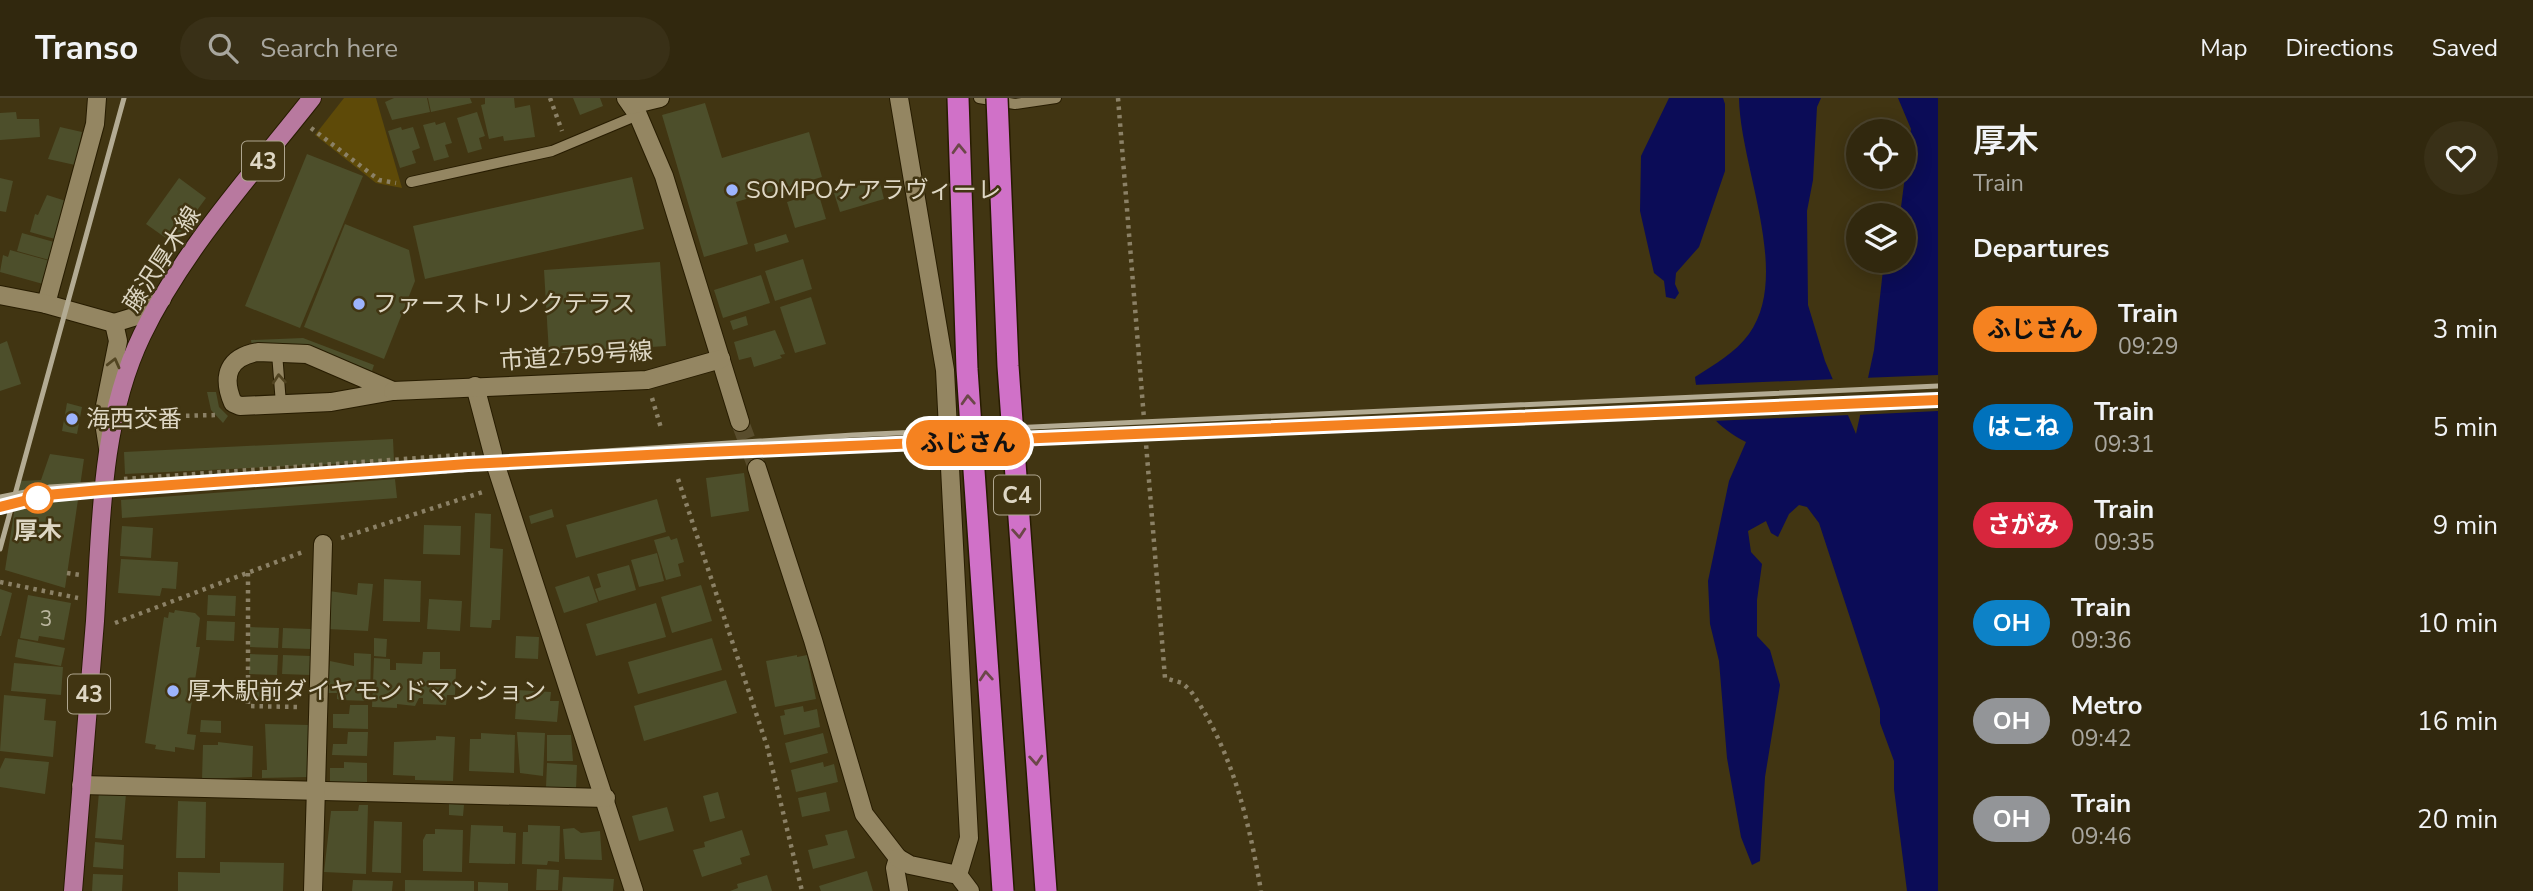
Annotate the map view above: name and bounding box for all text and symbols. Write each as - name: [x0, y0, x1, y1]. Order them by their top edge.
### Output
- search box: [180, 17, 670, 80]
- text: Transo: [35, 26, 138, 71]
- icon: search: [204, 29, 242, 67]
- text: Search here: [260, 31, 398, 66]
- text: Map: [2200, 32, 2247, 64]
- text: Directions: [2285, 32, 2394, 64]
- text: Saved: [2432, 32, 2498, 64]
- map controls: [1846, 119, 1916, 273]
- button: locate: [1846, 119, 1916, 189]
- text: 厚木: [1973, 119, 2039, 164]
- button: heart: [2424, 121, 2498, 195]
- road number: 43: [242, 142, 284, 180]
- one-way arrow: [951, 143, 966, 154]
- text: Train: [1973, 168, 2024, 199]
- place label: SOMPOケアラヴィーレ: [746, 174, 1001, 206]
- marker: SOMPOケアラヴィーレ: [724, 182, 740, 198]
- street label: 藤沢厚木線: [116, 200, 208, 318]
- button: layers: [1846, 203, 1916, 273]
- text: Departures: [1973, 231, 2109, 266]
- place label: ファーストリンクテラス: [373, 288, 635, 320]
- marker: ファーストリンクテラス: [351, 296, 367, 312]
- text: Train: [2118, 296, 2178, 331]
- text: 3 min: [2433, 312, 2498, 347]
- text: ふじさん: [1987, 313, 2083, 345]
- text: 09:29: [2118, 331, 2178, 362]
- street label: 市道2759号線: [498, 335, 654, 377]
- one-way arrow: [106, 357, 120, 369]
- one-way arrow: [272, 373, 287, 384]
- text: Train: [2094, 394, 2154, 429]
- one-way arrow: [961, 395, 976, 406]
- place label: 海西交番: [86, 403, 182, 435]
- text: 5 min: [2433, 410, 2498, 445]
- marker: 海西交番: [64, 411, 80, 427]
- text: はこね: [1987, 411, 2059, 443]
- line badge: ふじさん: [919, 420, 1017, 466]
- text: ふじさん: [920, 427, 1016, 459]
- text: 09:31: [2094, 429, 2154, 460]
- road number: C4: [994, 476, 1040, 514]
- marker: 厚木: [23, 483, 53, 513]
- text: Train: [2094, 492, 2154, 527]
- text: 9 min: [2433, 508, 2498, 543]
- text: さがみ: [1987, 509, 2059, 541]
- place label: 厚木: [14, 515, 62, 547]
- text: 09:35: [2094, 527, 2154, 558]
- one-way arrow: [1011, 528, 1026, 539]
- text: Train: [2071, 590, 2131, 625]
- house number: 3: [40, 605, 52, 633]
- text: 10 min: [2417, 606, 2498, 641]
- text: OH: [1993, 607, 2030, 639]
- text: 09:36: [2071, 625, 2131, 656]
- one-way arrow: [979, 671, 994, 682]
- road number: 43: [68, 674, 110, 714]
- place label: 厚木駅前ダイヤモンドマンション: [187, 675, 546, 707]
- marker: 厚木駅前ダイヤモンドマンション: [165, 683, 181, 699]
- text: Metro: [2071, 688, 2143, 723]
- text: 16 min: [2417, 704, 2498, 739]
- text: OH: [1993, 705, 2030, 737]
- text: 09:42: [2071, 723, 2131, 754]
- one-way arrow: [1028, 755, 1043, 766]
- text: Train: [2071, 786, 2131, 821]
- text: 20 min: [2417, 802, 2498, 837]
- text: OH: [1993, 803, 2030, 835]
- text: 09:46: [2071, 821, 2131, 852]

